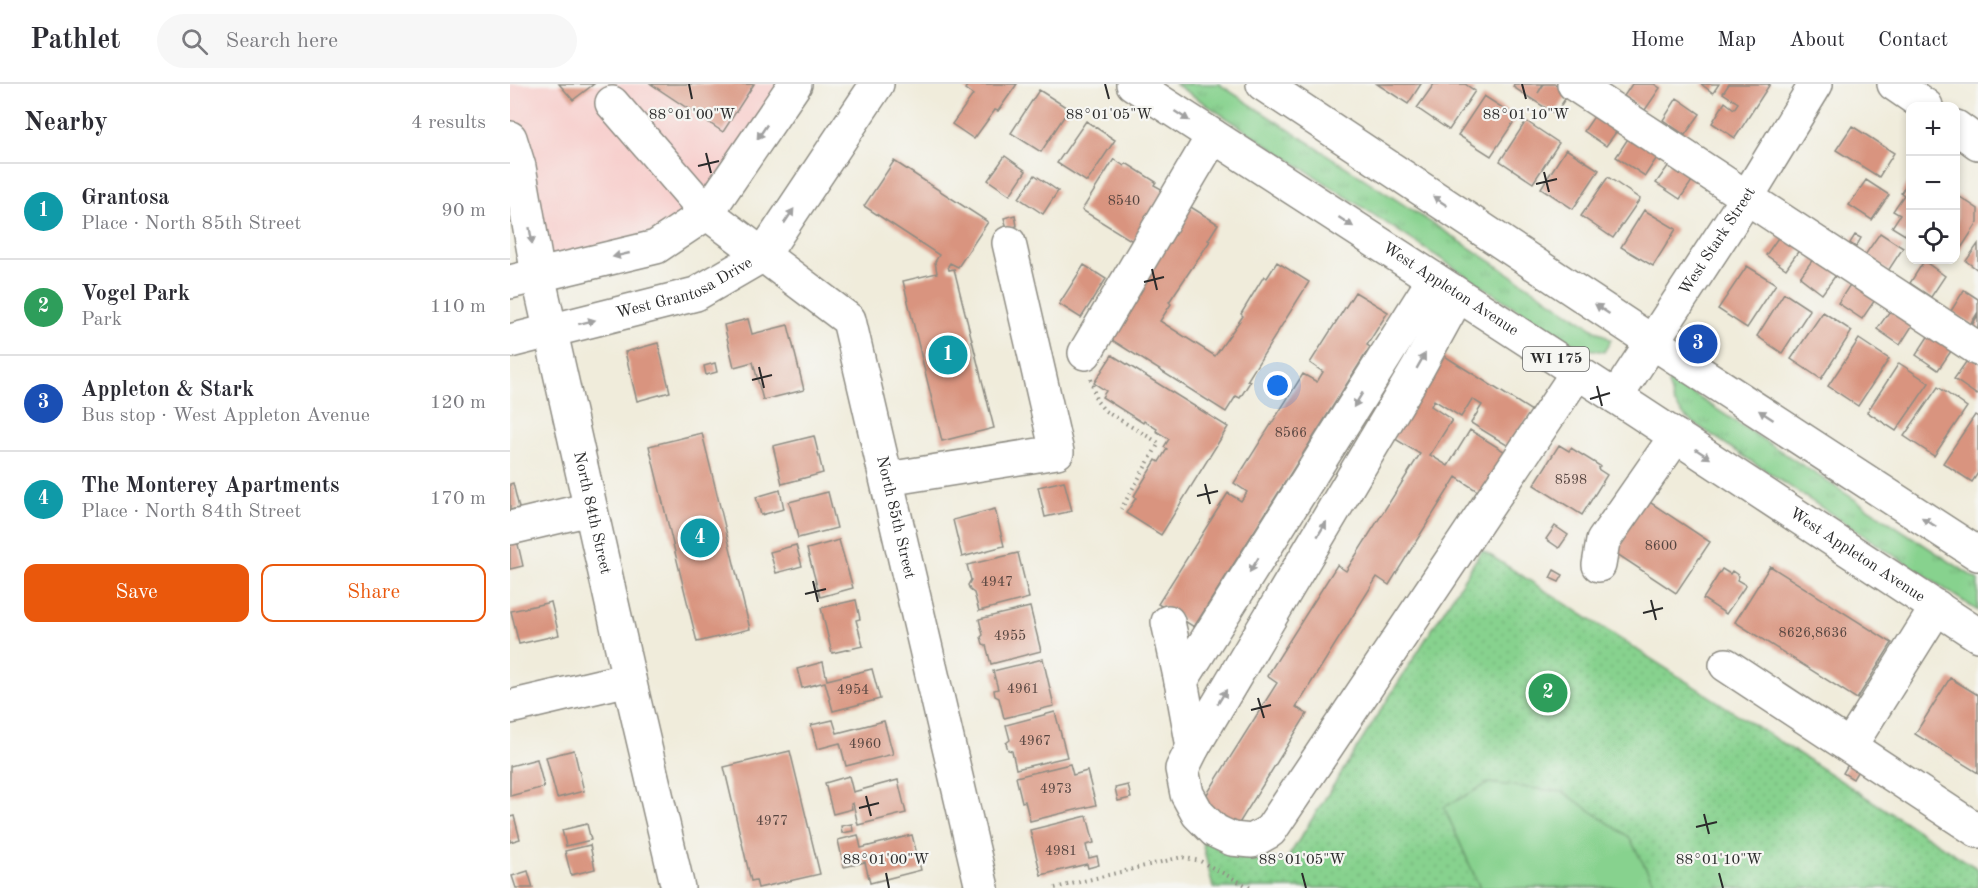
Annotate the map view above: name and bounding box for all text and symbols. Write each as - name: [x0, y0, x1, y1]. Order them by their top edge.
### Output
- search box: [157, 14, 577, 68]
- icon: search: [178, 25, 211, 58]
- text: Pathlet: [30, 27, 121, 55]
- text: Search here: [226, 30, 338, 52]
- text: Home: [1631, 30, 1684, 51]
- text: Map: [1717, 30, 1756, 51]
- text: About: [1789, 30, 1845, 51]
- text: Contact: [1878, 30, 1948, 51]
- map controls: [1906, 102, 1960, 264]
- button: +: [1906, 102, 1960, 156]
- text: 88°01'00"W: [649, 108, 735, 123]
- text: 88°01'05"W: [1066, 108, 1152, 123]
- text: 88°01'10"W: [1483, 108, 1569, 123]
- text: Nearby: [24, 110, 108, 136]
- one-way arrow: [1174, 110, 1190, 121]
- text: 4 results: [411, 113, 486, 133]
- one-way arrow: [756, 124, 768, 140]
- button: −: [1906, 156, 1960, 210]
- street label: West Stark Street: [1677, 184, 1759, 298]
- text: Grantosa: [81, 187, 170, 209]
- house number: 8540: [1108, 194, 1140, 208]
- one-way arrow: [1432, 196, 1448, 207]
- text: 1: [38, 201, 49, 221]
- text: 90 m: [441, 201, 486, 221]
- one-way arrow: [783, 208, 795, 224]
- button: locate: [1906, 210, 1960, 264]
- text: Place · North 85th Street: [81, 214, 301, 234]
- one-way arrow: [1337, 216, 1353, 228]
- one-way arrow: [527, 227, 536, 246]
- street label: West Appleton Avenue: [1380, 240, 1521, 339]
- one-way arrow: [612, 251, 630, 261]
- street label: West Grantosa Drive: [615, 255, 755, 322]
- text: Vogel Park: [81, 283, 190, 305]
- text: 2: [38, 297, 49, 317]
- text: 110 m: [430, 297, 486, 317]
- one-way arrow: [1594, 303, 1611, 314]
- text: Park: [81, 310, 122, 330]
- one-way arrow: [578, 316, 596, 326]
- pin: 3: [1678, 322, 1718, 366]
- pin: 1: [928, 332, 968, 378]
- road number: WI 175: [1523, 347, 1589, 371]
- one-way arrow: [1416, 353, 1426, 370]
- your location: [1263, 371, 1292, 400]
- text: Appleton & Stark: [81, 379, 254, 401]
- one-way arrow: [1352, 392, 1363, 408]
- text: 3: [38, 393, 49, 413]
- text: 120 m: [430, 393, 486, 413]
- text: Bus stop · West Appleton Avenue: [81, 406, 370, 426]
- one-way arrow: [1757, 410, 1774, 421]
- house number: 8566: [1275, 426, 1307, 440]
- one-way arrow: [1695, 448, 1711, 459]
- street label: North 84th Street: [570, 450, 613, 576]
- street label: North 85th Street: [873, 455, 917, 581]
- house number: 8598: [1555, 473, 1587, 487]
- text: The Monterey Apartments: [81, 475, 340, 497]
- text: 4: [38, 489, 49, 509]
- text: 170 m: [430, 489, 486, 509]
- text: Place · North 84th Street: [81, 502, 301, 522]
- street label: West Appleton Avenue: [1787, 505, 1927, 606]
- pin: 4: [680, 516, 720, 560]
- one-way arrow: [1921, 517, 1937, 528]
- one-way arrow: [1317, 520, 1327, 537]
- house number: 8600: [1645, 539, 1677, 553]
- one-way arrow: [1249, 557, 1260, 573]
- button: Save: [24, 564, 249, 622]
- button: Share: [261, 564, 486, 622]
- house number: 4947: [981, 575, 1013, 589]
- house number: 8626,8636: [1779, 626, 1847, 640]
- house number: 4955: [994, 629, 1026, 643]
- pin: 2: [1528, 670, 1568, 716]
- house number: 4961: [1007, 682, 1039, 696]
- house number: 4954: [837, 683, 869, 697]
- one-way arrow: [1217, 689, 1228, 705]
- house number: 4967: [1019, 734, 1051, 748]
- house number: 4960: [849, 737, 881, 751]
- house number: 4973: [1040, 782, 1072, 796]
- house number: 4977: [756, 814, 788, 828]
- house number: 4981: [1045, 844, 1077, 858]
- text: 88°01'00"W: [843, 853, 929, 868]
- text: 88°01'05"W: [1259, 853, 1345, 868]
- text: 88°01'10"W: [1676, 853, 1762, 868]

